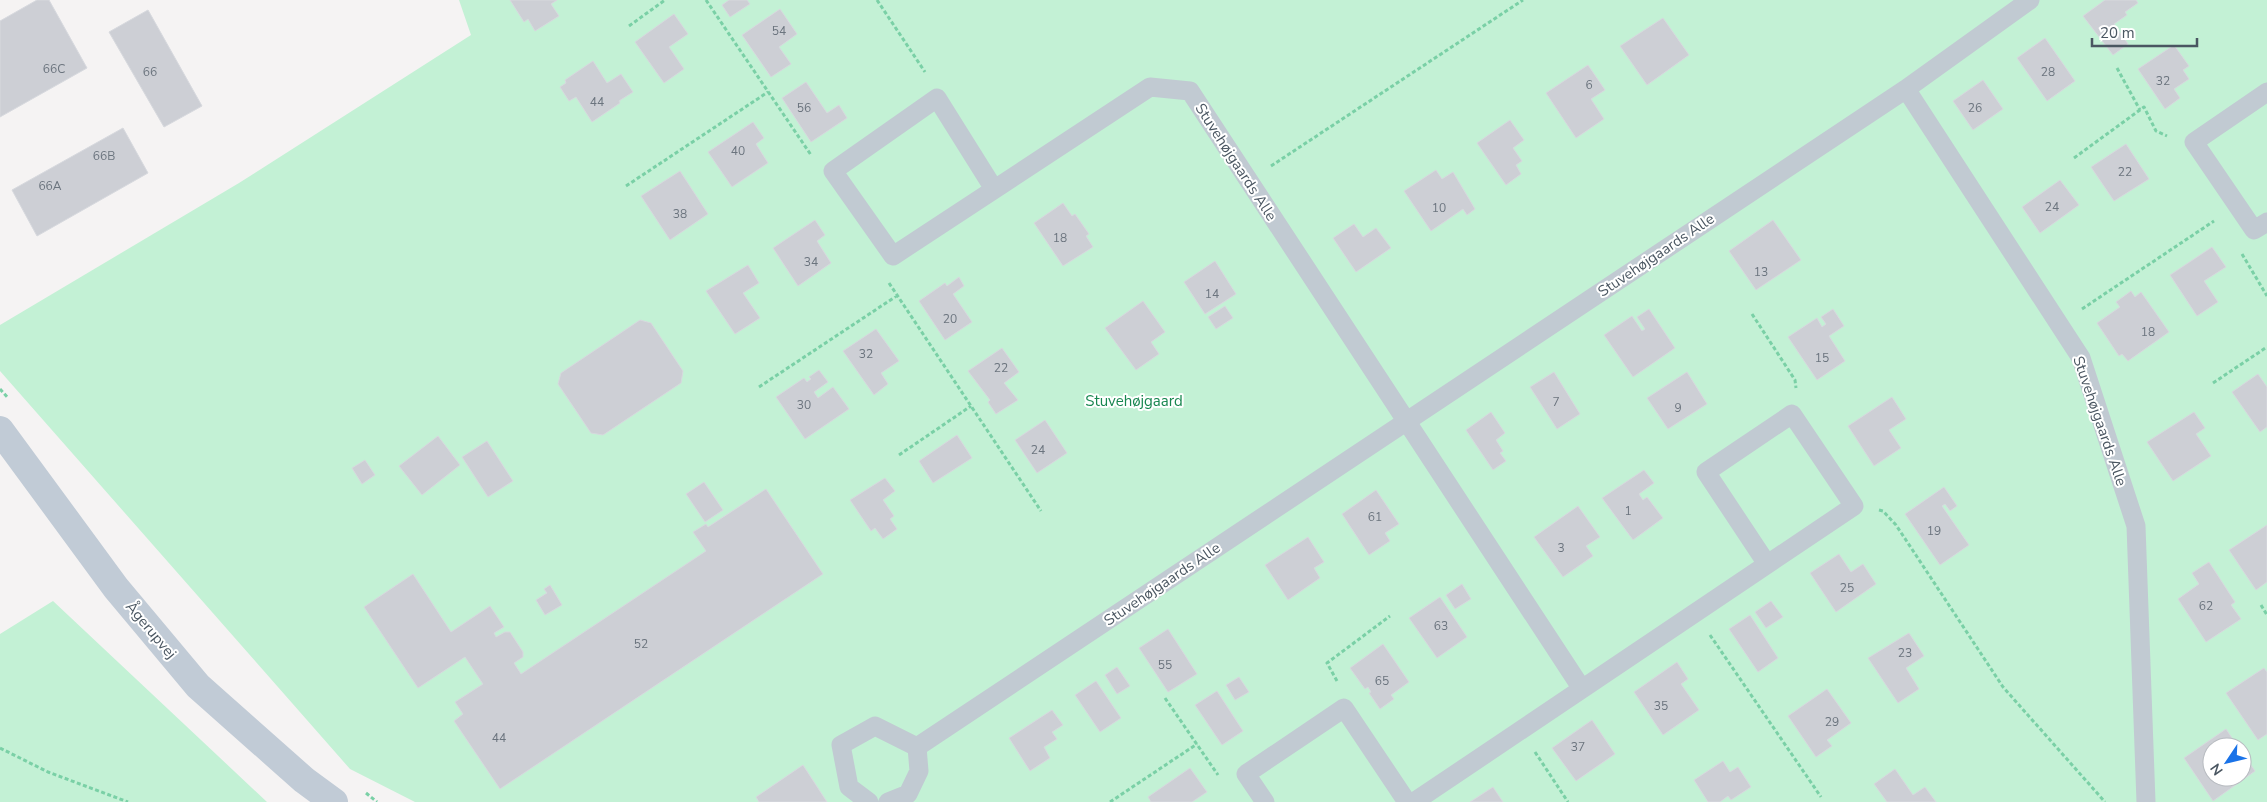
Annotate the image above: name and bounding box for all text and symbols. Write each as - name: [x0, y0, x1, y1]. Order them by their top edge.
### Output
- scale bar: [2092, 15, 2197, 47]
- house number: 54: [772, 23, 786, 39]
- text: 20 m: [2100, 23, 2135, 43]
- house number: 66C: [43, 61, 65, 77]
- house number: 66: [143, 64, 157, 80]
- house number: 28: [2041, 64, 2055, 80]
- house number: 32: [2156, 73, 2170, 89]
- house number: 6: [1585, 77, 1593, 93]
- house number: 44: [590, 94, 604, 110]
- street label: Stuvehøjgaards Alle: [1190, 99, 1282, 225]
- house number: 56: [797, 100, 811, 116]
- house number: 26: [1968, 100, 1982, 116]
- house number: 40: [731, 143, 745, 159]
- house number: 66B: [93, 148, 115, 164]
- house number: 22: [2118, 164, 2132, 180]
- house number: 66A: [38, 178, 62, 194]
- house number: 24: [2045, 199, 2059, 215]
- house number: 10: [1432, 200, 1446, 216]
- house number: 38: [673, 206, 687, 222]
- street label: Stuvehøjgaards Alle: [1594, 209, 1718, 301]
- house number: 18: [1053, 230, 1067, 246]
- house number: 34: [804, 254, 818, 270]
- house number: 13: [1754, 264, 1768, 280]
- house number: 14: [1205, 286, 1219, 302]
- house number: 20: [943, 311, 957, 327]
- house number: 18: [2141, 324, 2155, 340]
- house number: 32: [859, 346, 873, 362]
- house number: 15: [1815, 350, 1829, 366]
- street label: Stuvehøjgaards Alle: [2068, 353, 2132, 489]
- house number: 22: [994, 360, 1008, 376]
- park label: Stuvehøjgaard: [1085, 391, 1183, 411]
- house number: 7: [1552, 394, 1560, 410]
- house number: 30: [797, 397, 811, 413]
- house number: 9: [1674, 400, 1682, 416]
- house number: 24: [1031, 442, 1045, 458]
- house number: 1: [1624, 503, 1632, 519]
- house number: 61: [1368, 509, 1382, 525]
- house number: 19: [1927, 523, 1941, 539]
- street label: Stuvehøjgaards Alle: [1100, 538, 1224, 630]
- house number: 3: [1557, 540, 1565, 556]
- house number: 25: [1840, 580, 1854, 596]
- street label: Ågerupvej: [121, 596, 182, 663]
- house number: 62: [2199, 598, 2213, 614]
- house number: 63: [1434, 618, 1448, 634]
- house number: 52: [634, 636, 648, 652]
- house number: 23: [1898, 645, 1912, 661]
- house number: 55: [1158, 657, 1172, 673]
- house number: 65: [1375, 673, 1389, 689]
- house number: 35: [1654, 698, 1668, 714]
- house number: 29: [1825, 714, 1839, 730]
- house number: 44: [492, 730, 506, 746]
- north arrow: [2202, 737, 2252, 787]
- house number: 37: [1571, 739, 1585, 755]
- text: N: [2206, 759, 2228, 779]

